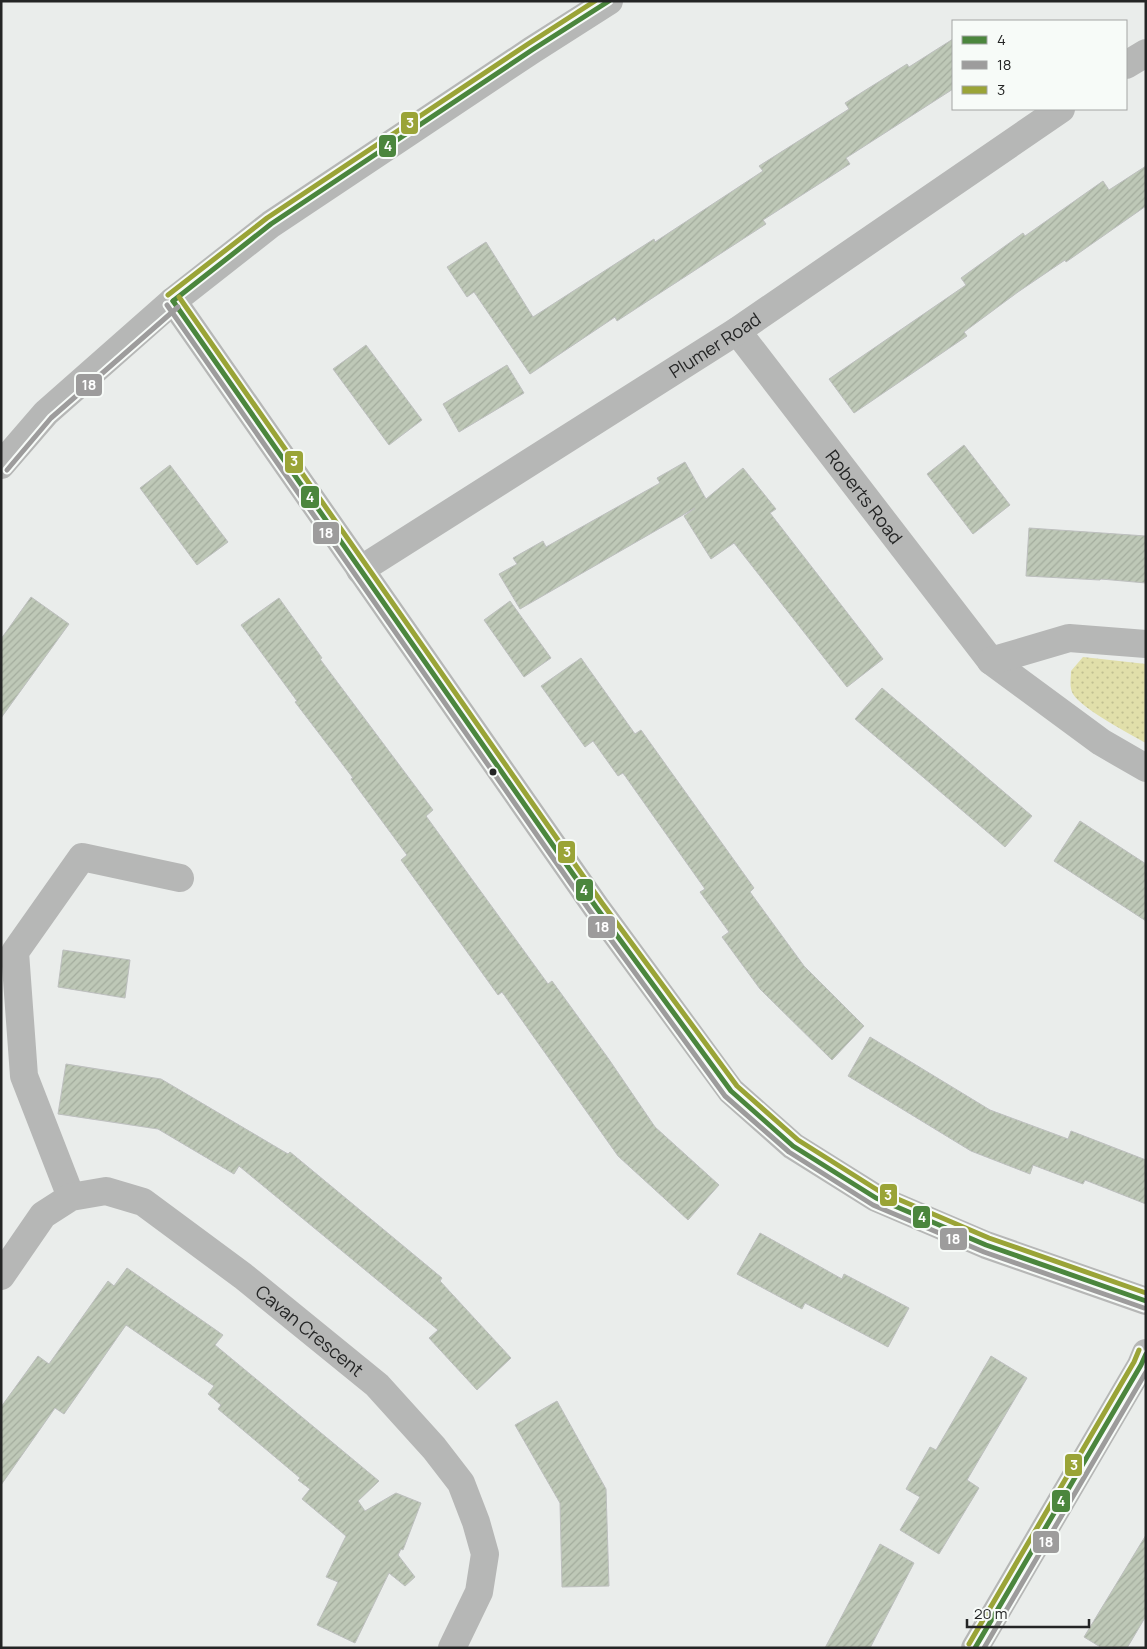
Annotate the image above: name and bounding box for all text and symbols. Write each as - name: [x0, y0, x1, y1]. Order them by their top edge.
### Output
- legend: [952, 20, 1127, 110]
- text: 4: [997, 29, 1006, 50]
- text: 18: [997, 54, 1012, 75]
- text: 3: [997, 79, 1005, 100]
- line badge: 3: [400, 111, 419, 135]
- text: 3: [406, 113, 414, 132]
- line badge: 4: [378, 134, 397, 158]
- text: 4: [384, 136, 392, 155]
- street label: Plumer Road: [664, 307, 765, 383]
- line badge: 18: [75, 373, 103, 397]
- text: 18: [82, 375, 96, 394]
- street label: Roberts Road: [821, 445, 908, 549]
- line badge: 3: [284, 450, 304, 474]
- text: 3: [290, 451, 298, 470]
- line badge: 4: [300, 485, 320, 509]
- text: 4: [306, 487, 314, 506]
- line badge: 18: [312, 521, 340, 545]
- text: 18: [319, 523, 333, 542]
- unlabelled marker: [488, 767, 498, 777]
- line badge: 3: [557, 840, 576, 864]
- text: 3: [563, 842, 571, 861]
- line badge: 4: [575, 878, 594, 902]
- text: 4: [580, 880, 588, 899]
- line badge: 18: [587, 915, 616, 939]
- text: 18: [595, 917, 609, 936]
- line badge: 3: [879, 1183, 898, 1207]
- text: 3: [884, 1185, 892, 1204]
- line badge: 4: [912, 1205, 931, 1229]
- text: 4: [918, 1207, 926, 1226]
- line badge: 18: [939, 1227, 968, 1251]
- text: 18: [946, 1229, 960, 1248]
- street label: Cavan Crescent: [251, 1279, 369, 1381]
- line badge: 3: [1064, 1453, 1083, 1477]
- text: 3: [1070, 1455, 1078, 1474]
- line badge: 4: [1051, 1489, 1071, 1513]
- text: 4: [1057, 1491, 1065, 1510]
- line badge: 18: [1032, 1530, 1060, 1554]
- text: 18: [1039, 1532, 1053, 1551]
- scale bar: [967, 1596, 1090, 1628]
- text: 20 m: [974, 1603, 1007, 1624]

